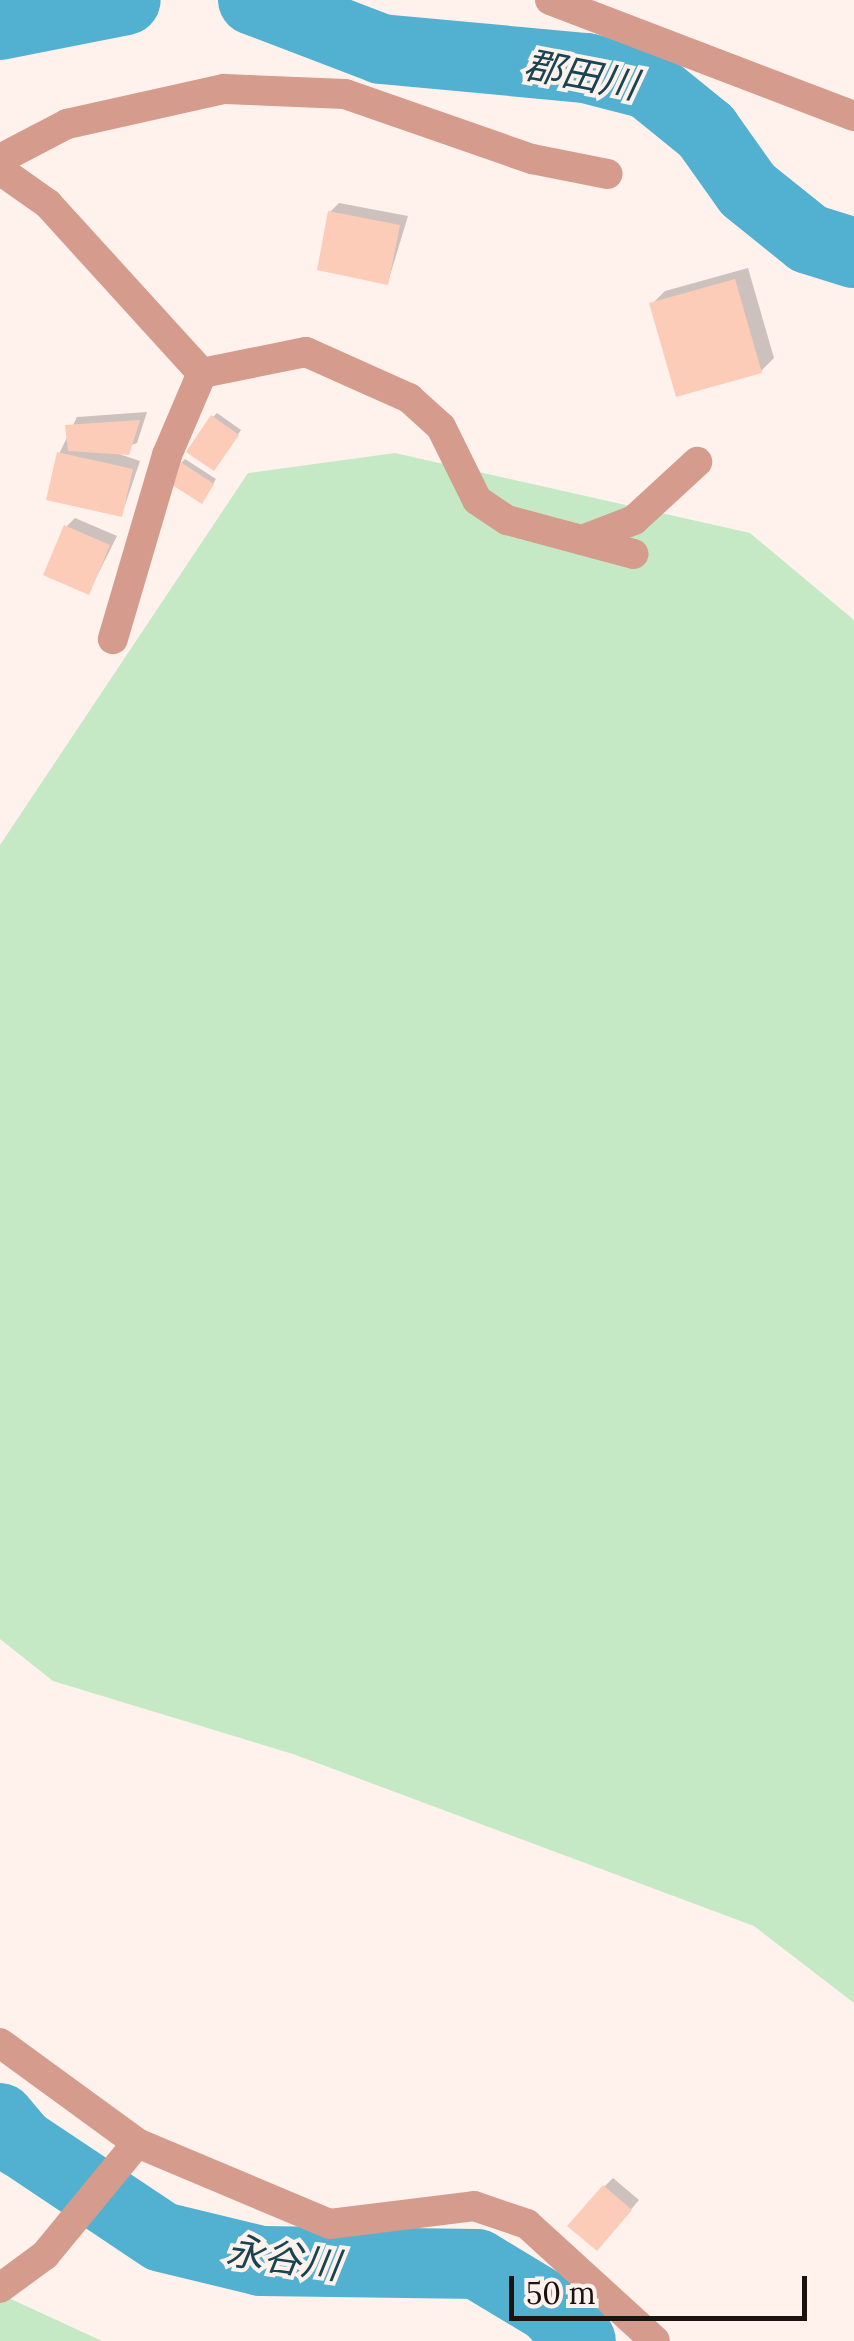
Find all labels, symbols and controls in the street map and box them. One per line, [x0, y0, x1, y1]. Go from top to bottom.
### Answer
water label: 郡田川 [521, 42, 641, 108]
water label: 永谷川 [223, 2227, 343, 2289]
scale bar [514, 2256, 812, 2318]
text: 50 m [526, 2274, 596, 2312]

